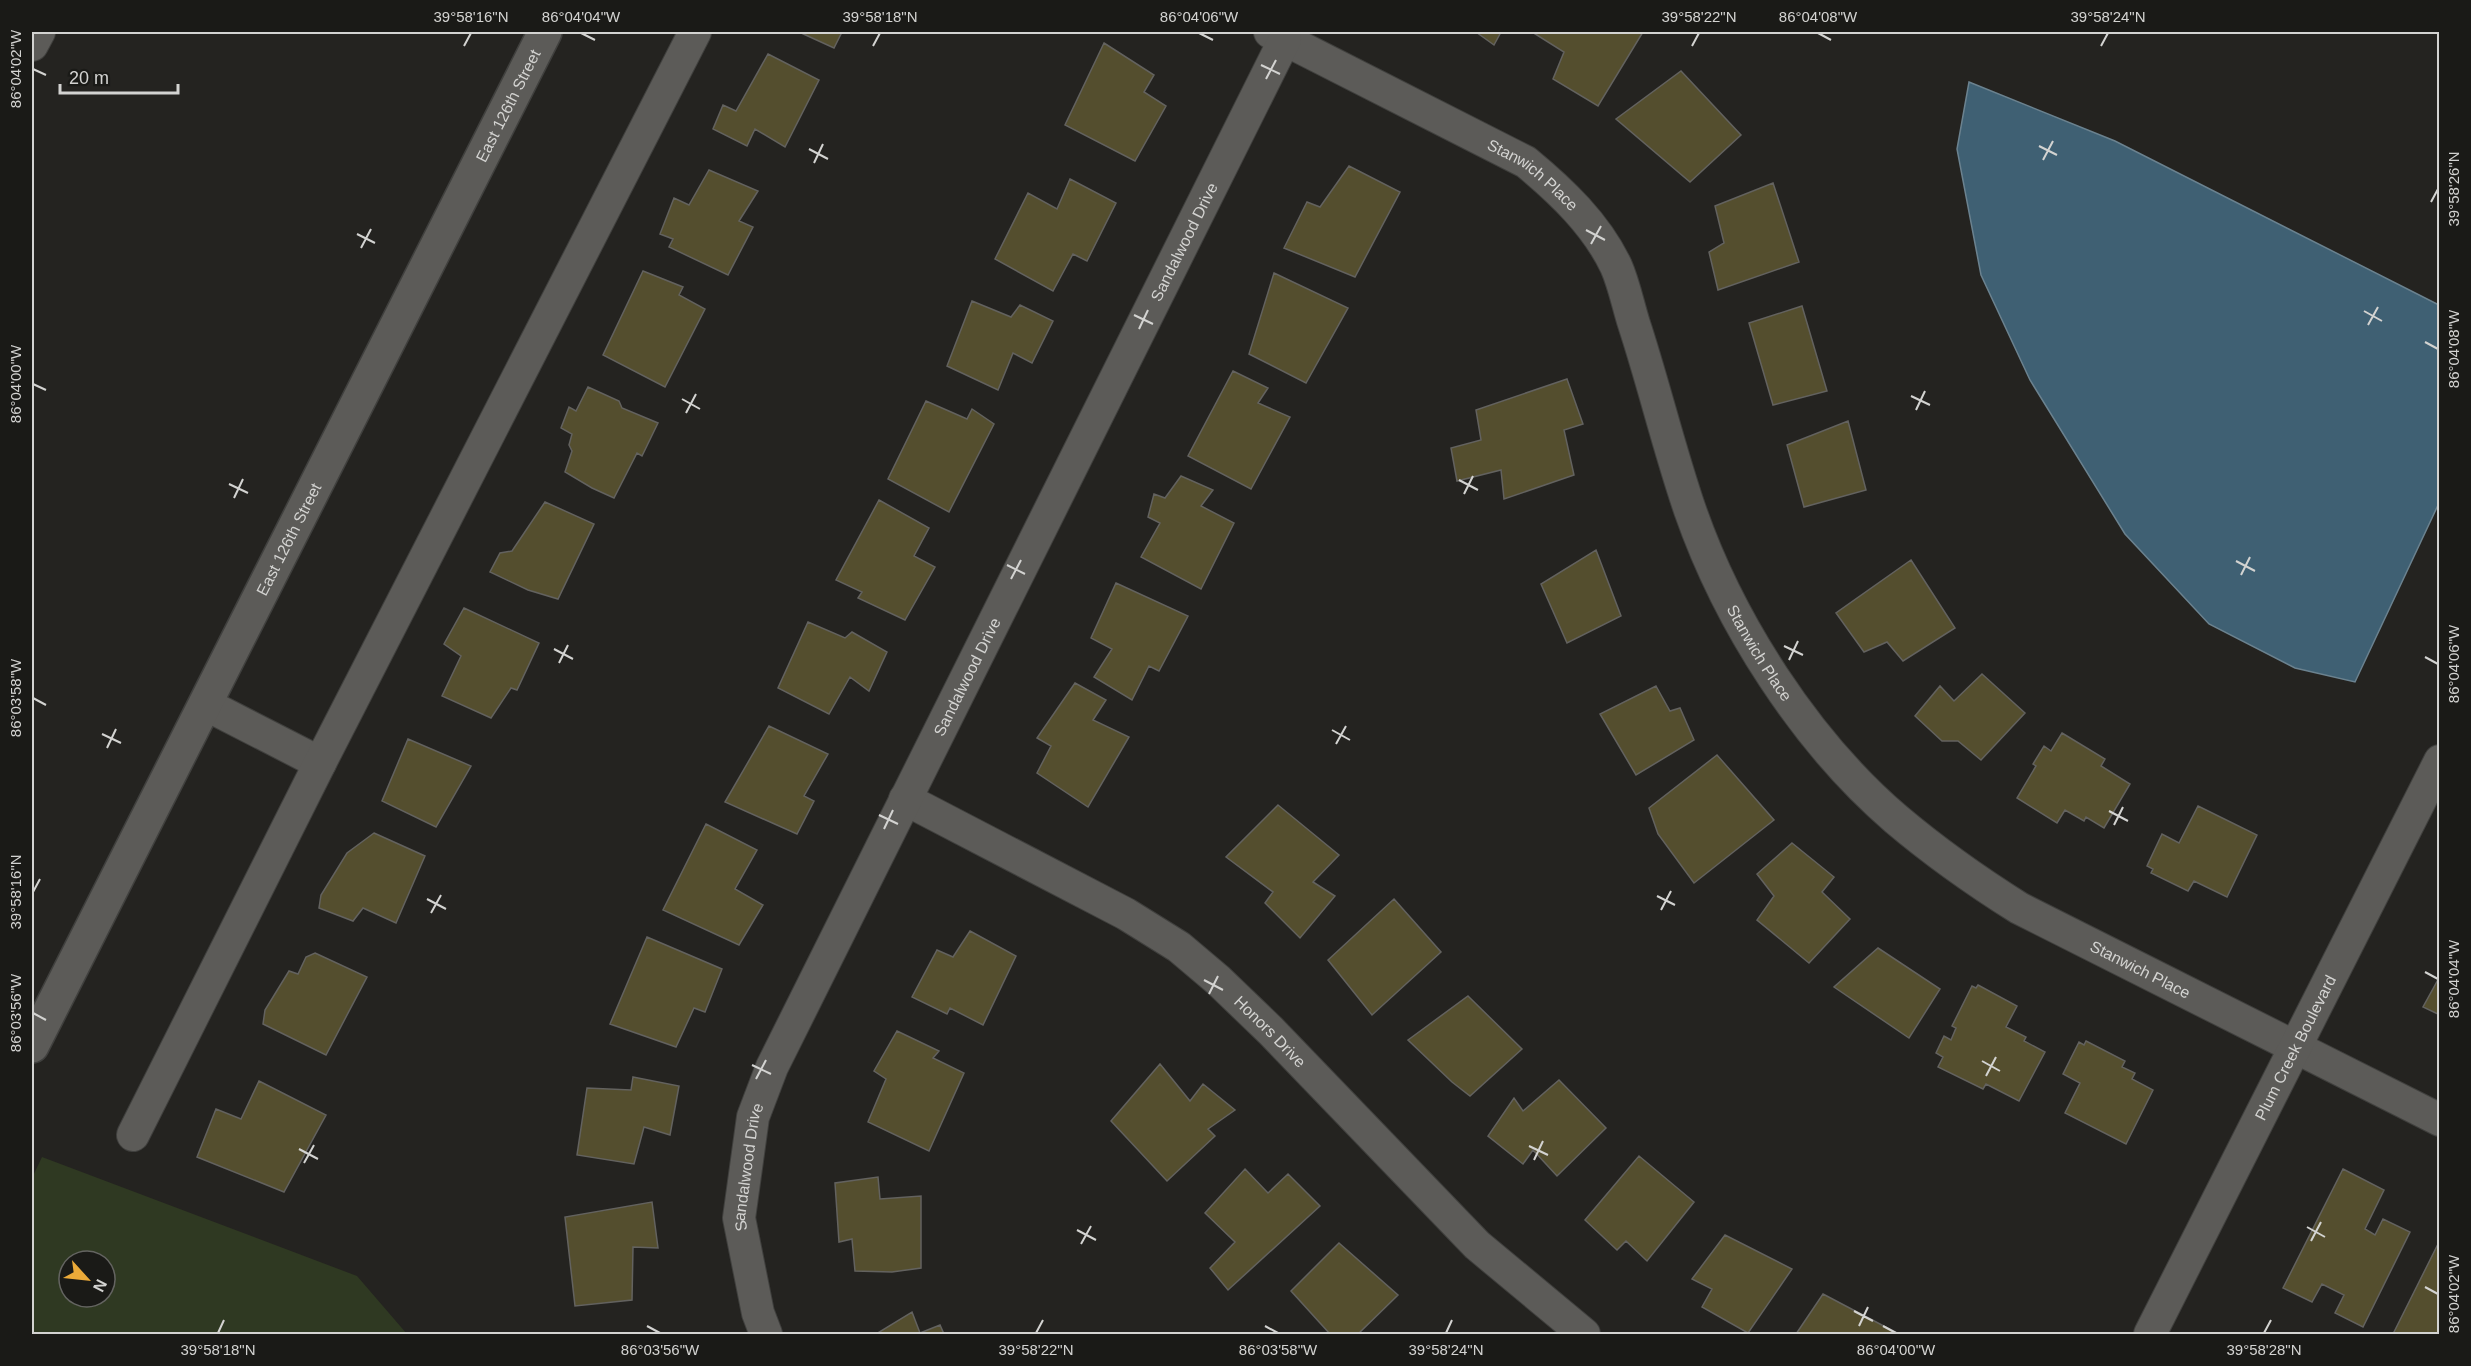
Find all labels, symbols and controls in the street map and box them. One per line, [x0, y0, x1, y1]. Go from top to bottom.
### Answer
text: 39°58'16"N [433, 8, 509, 25]
text: 86°04'04"W [542, 8, 621, 25]
text: 39°58'18"N [842, 8, 918, 25]
text: 86°04'06"W [1160, 8, 1239, 25]
text: 39°58'22"N [1661, 8, 1737, 25]
text: 86°04'08"W [1779, 8, 1858, 25]
text: 39°58'24"N [2070, 8, 2146, 25]
text: 86°04'02"W [7, 29, 24, 108]
street label: East 126th Street [472, 46, 544, 165]
scale bar [60, 57, 178, 95]
text: 20 m [69, 68, 109, 88]
street label: Stanwich Place [1485, 135, 1582, 214]
text: 39°58'26"N [2445, 151, 2462, 227]
street label: Sandalwood Drive [1147, 180, 1220, 304]
text: 86°04'08"W [2445, 309, 2462, 388]
text: 86°04'00"W [7, 344, 24, 423]
street label: East 126th Street [253, 480, 324, 598]
street label: Stanwich Place [1724, 602, 1796, 704]
street label: Sandalwood Drive [930, 615, 1003, 739]
text: 86°04'06"W [2445, 624, 2462, 703]
text: 86°03'58"W [7, 658, 24, 737]
text: 39°58'16"N [7, 854, 24, 930]
street label: Stanwich Place [2088, 937, 2193, 1001]
text: 86°04'04"W [2445, 939, 2462, 1018]
street label: Plum Creek Boulevard [2251, 972, 2339, 1123]
text: 86°03'56"W [7, 973, 24, 1052]
street label: Honors Drive [1231, 992, 1309, 1070]
street label: Sandalwood Drive [730, 1100, 766, 1233]
north arrow [57, 1249, 117, 1309]
text: 86°04'02"W [2445, 1254, 2462, 1333]
text: N [90, 1277, 110, 1295]
text: 39°58'18"N [180, 1341, 256, 1358]
text: 86°03'56"W [621, 1341, 700, 1358]
text: 39°58'22"N [998, 1341, 1074, 1358]
text: 86°03'58"W [1239, 1341, 1318, 1358]
text: 39°58'24"N [1408, 1341, 1484, 1358]
text: 86°04'00"W [1857, 1341, 1936, 1358]
text: 39°58'28"N [2226, 1341, 2302, 1358]

